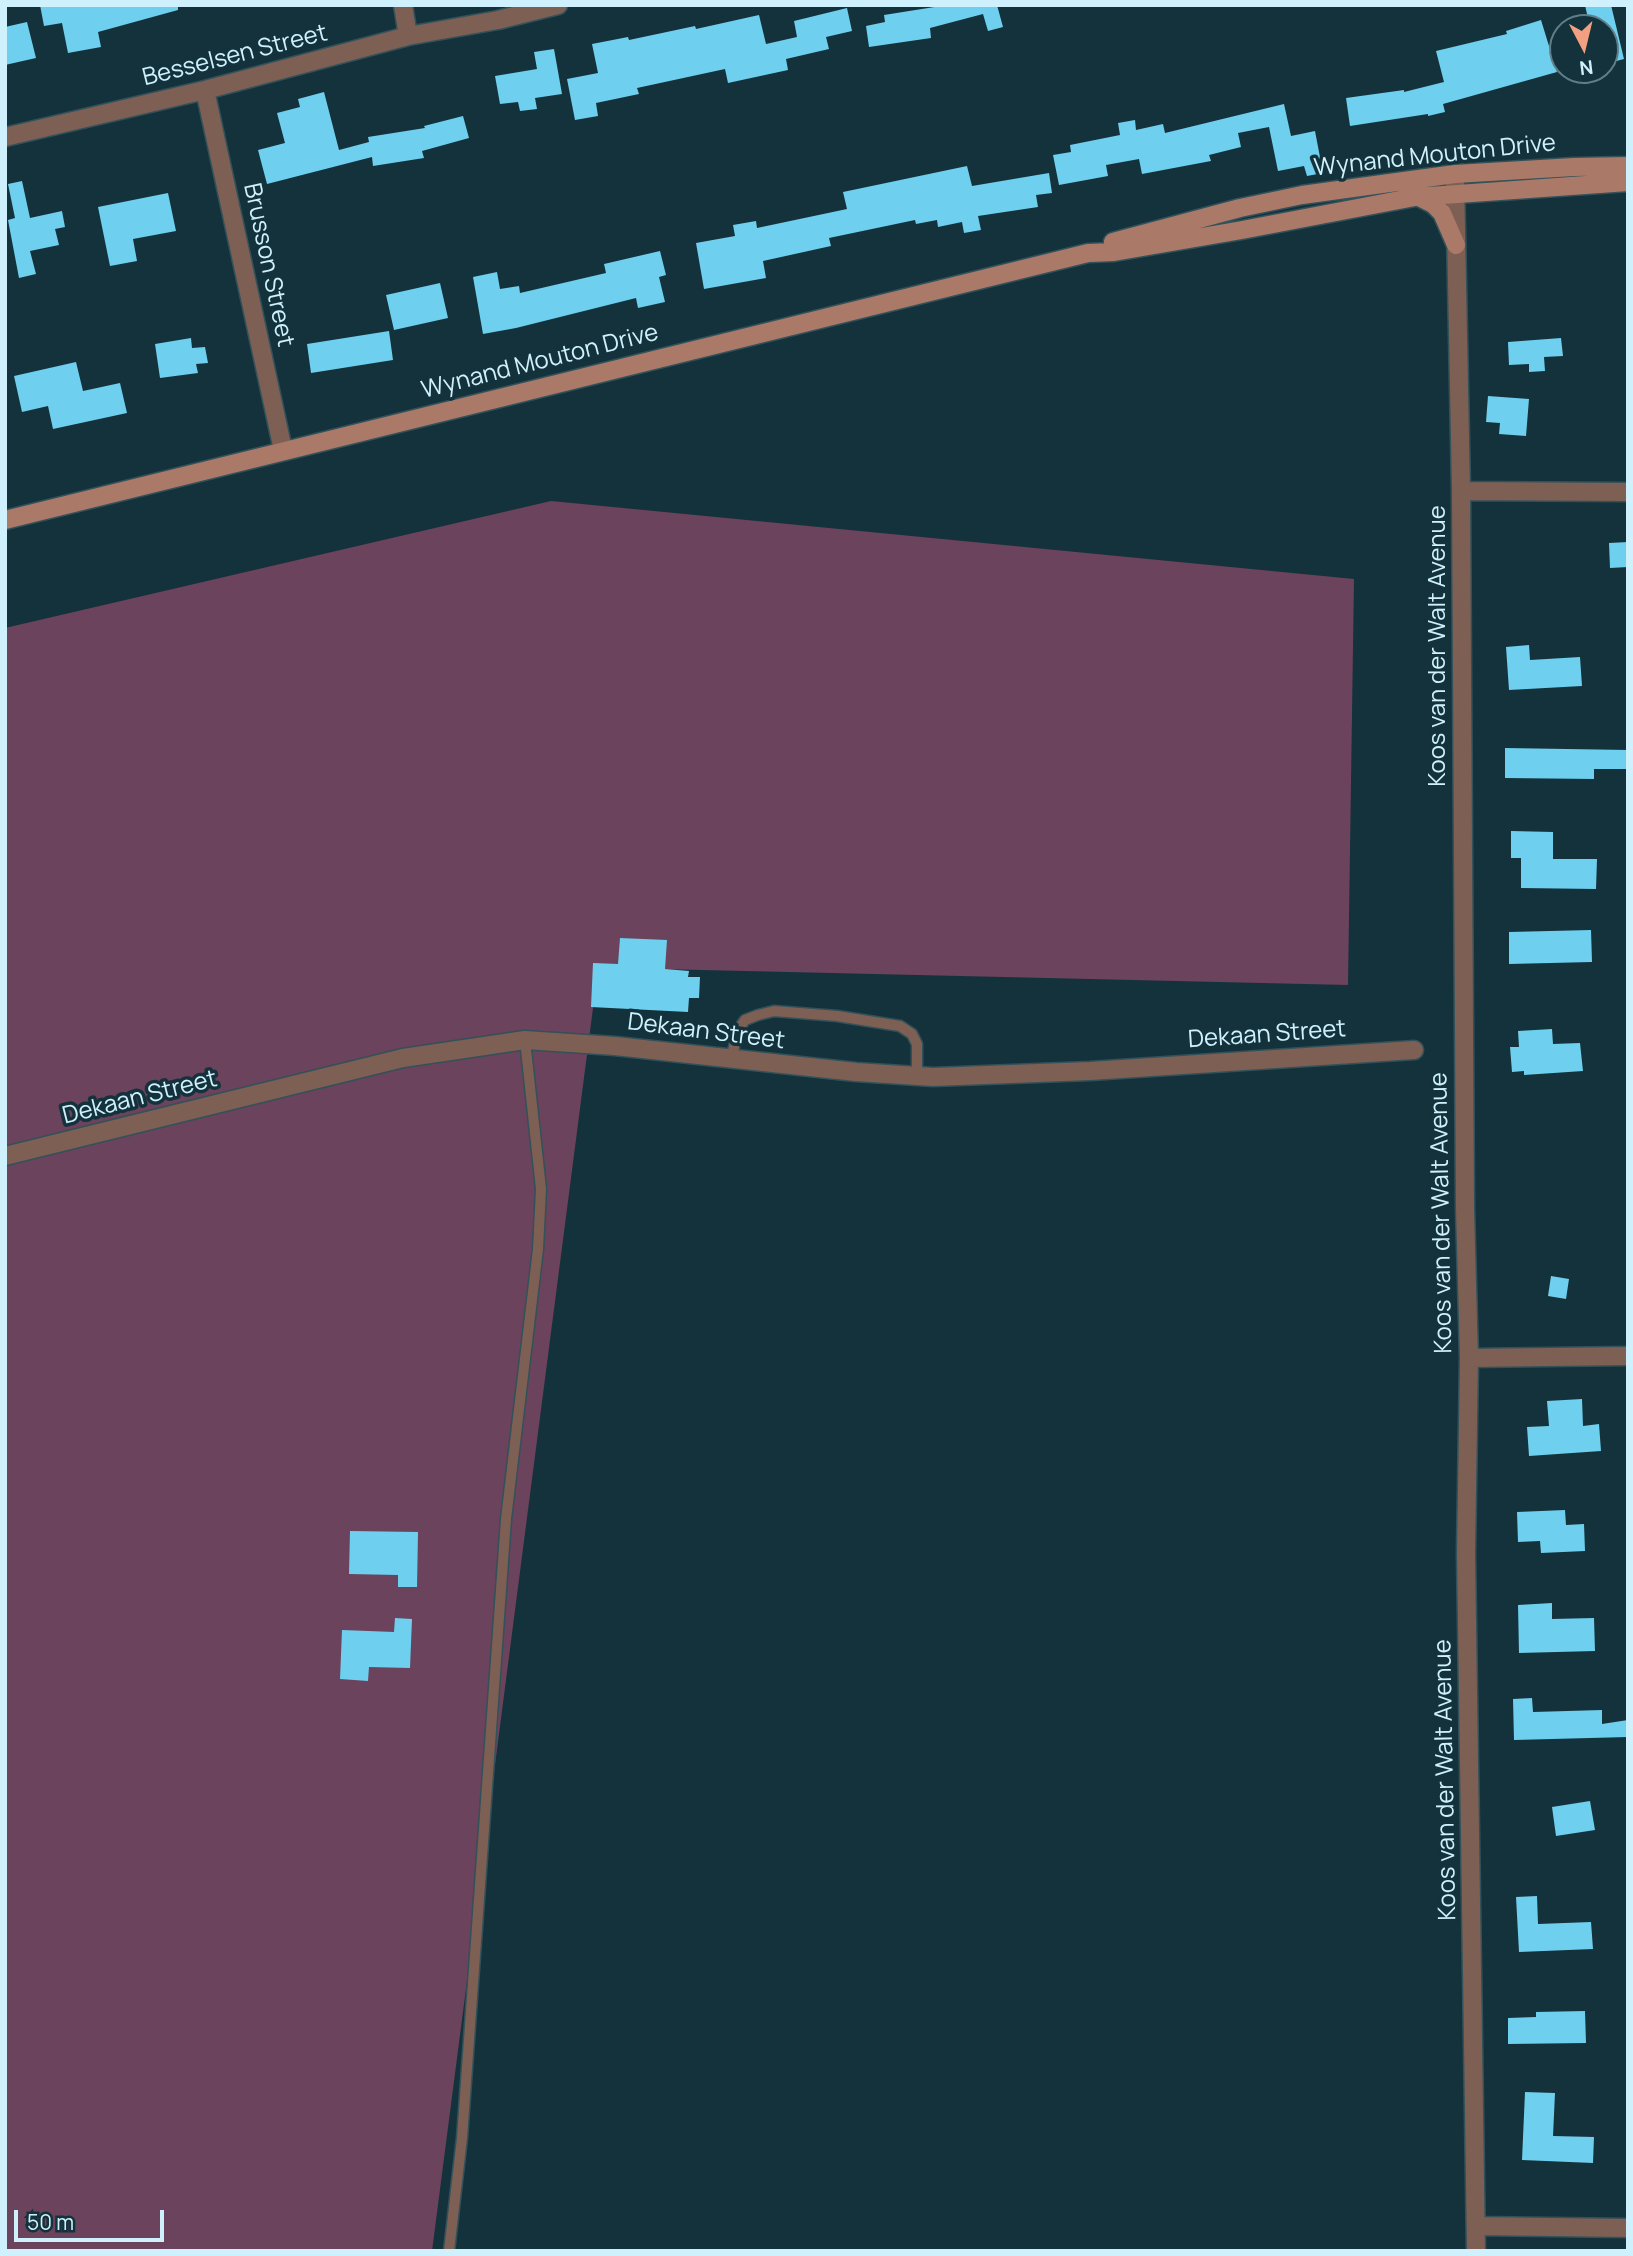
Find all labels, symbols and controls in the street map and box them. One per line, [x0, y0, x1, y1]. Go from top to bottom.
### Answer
north arrow [1549, 14, 1619, 84]
street label: Besselsen Street [140, 19, 330, 93]
text: N [1578, 54, 1595, 82]
street label: Wynand Mouton Drive [1313, 129, 1557, 183]
street label: Brusson Street [237, 181, 299, 349]
street label: Wynand Mouton Drive [419, 319, 661, 405]
street label: Koos van der Walt Avenue [1424, 505, 1452, 787]
street label: Dekaan Street [626, 1008, 786, 1056]
street label: Dekaan Street [1187, 1015, 1347, 1055]
street label: Dekaan Street [60, 1065, 220, 1131]
street label: Koos van der Walt Avenue [1425, 1072, 1459, 1354]
street label: Koos van der Walt Avenue [1429, 1639, 1463, 1921]
scale bar [18, 2196, 168, 2240]
text: 50 m [27, 2208, 74, 2236]

